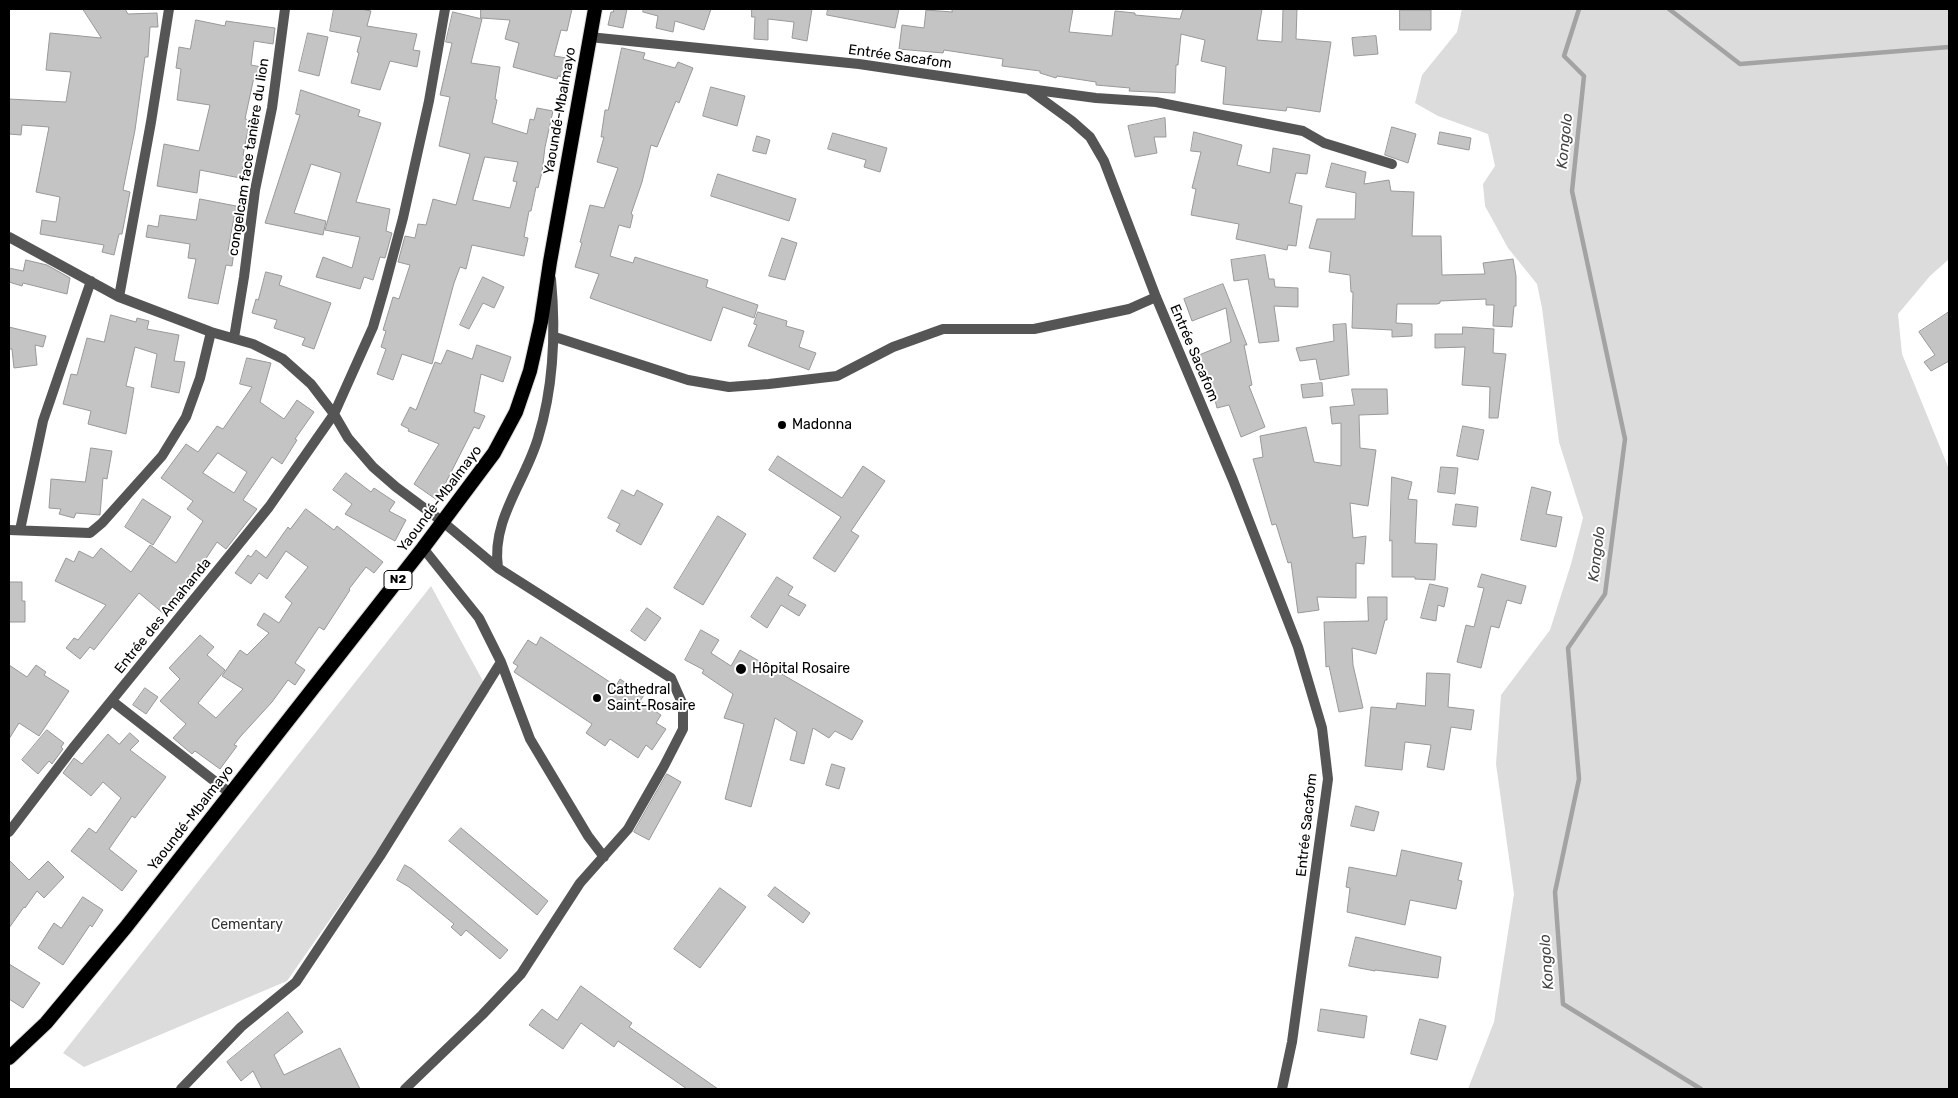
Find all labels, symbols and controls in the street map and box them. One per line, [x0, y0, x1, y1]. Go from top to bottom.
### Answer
street label: Entrée Sacafom [847, 41, 953, 73]
street label: Yaoundé-Mbalmayo [541, 46, 579, 176]
street label: congelcam face tanière du lion [225, 57, 273, 257]
water label: Kongolo [1553, 112, 1577, 170]
street label: Entrée Sacafom [1166, 302, 1222, 404]
place label: Madonna [792, 417, 852, 433]
marker: Madonna [776, 419, 788, 431]
street label: Yaoundé-Mbalmayo [394, 442, 486, 556]
water label: Kongolo [1585, 525, 1609, 583]
street label: Entrée des Amahanda [111, 555, 215, 677]
road number: N2 [384, 570, 412, 590]
place label: Hôpital Rosaire [752, 661, 850, 677]
marker: Hôpital Rosaire [734, 662, 748, 676]
place label: Cathedral Saint-Rosaire [607, 682, 696, 714]
marker: Cathedral Saint-Rosaire [591, 692, 603, 704]
street label: Yaoundé-Mbalmayo [145, 762, 237, 874]
street label: Entrée Sacafom [1293, 772, 1321, 878]
park label: Cementary [211, 917, 283, 933]
water label: Kongolo [1536, 934, 1558, 990]

